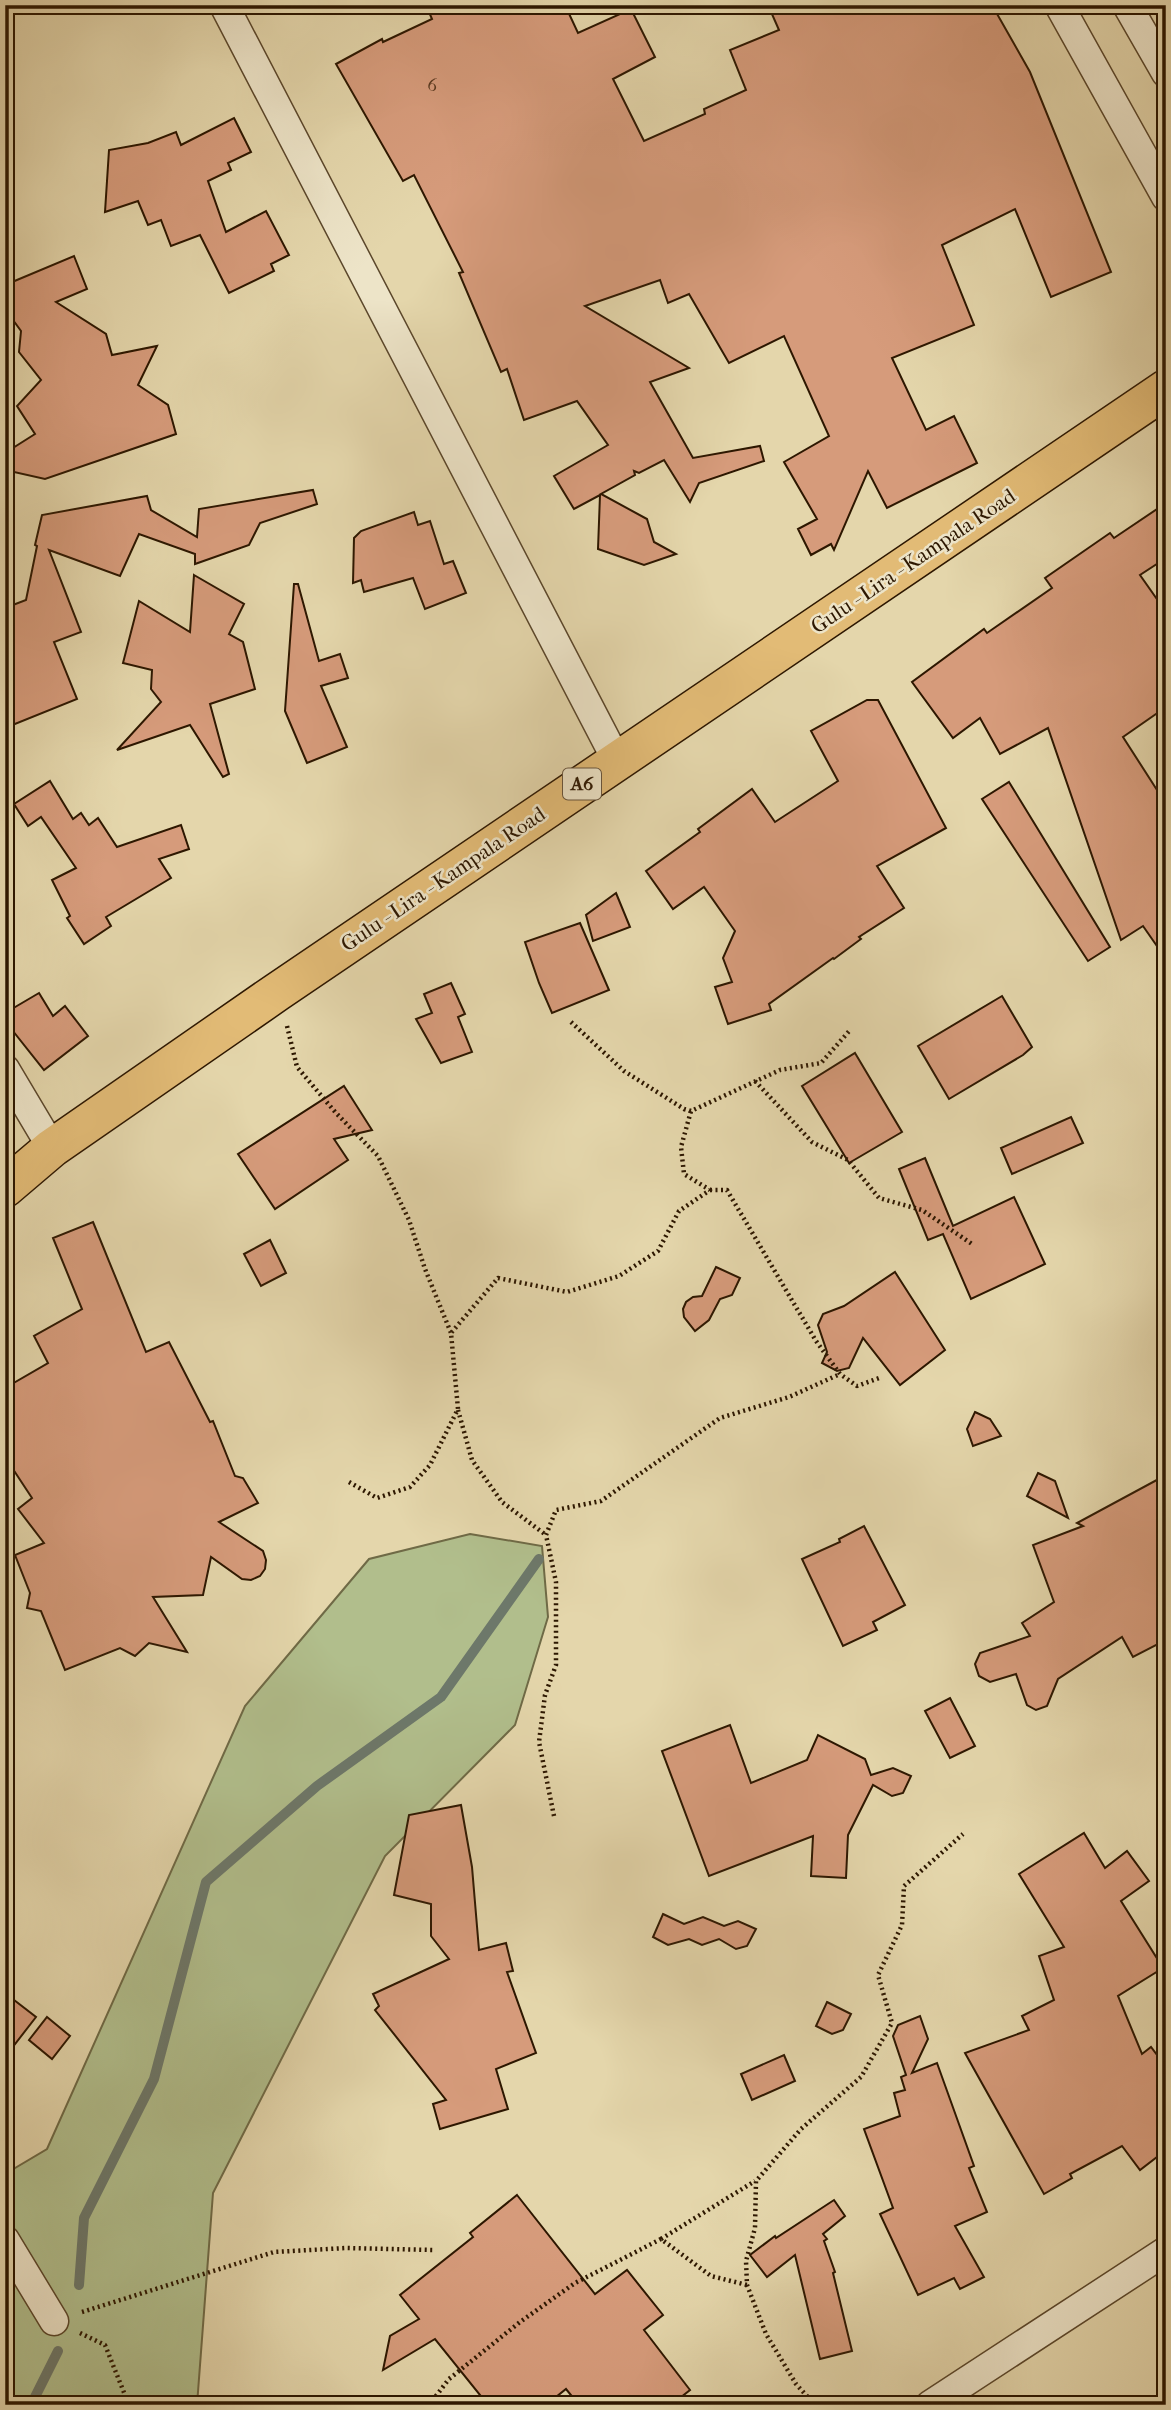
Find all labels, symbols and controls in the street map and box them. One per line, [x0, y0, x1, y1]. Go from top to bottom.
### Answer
house number: 6 [427, 75, 437, 96]
street label: Gulu - Lira - Kampala Road [806, 483, 1020, 638]
road number: A6 [563, 768, 601, 800]
street label: Gulu - Lira - Kampala Road [336, 801, 550, 956]

